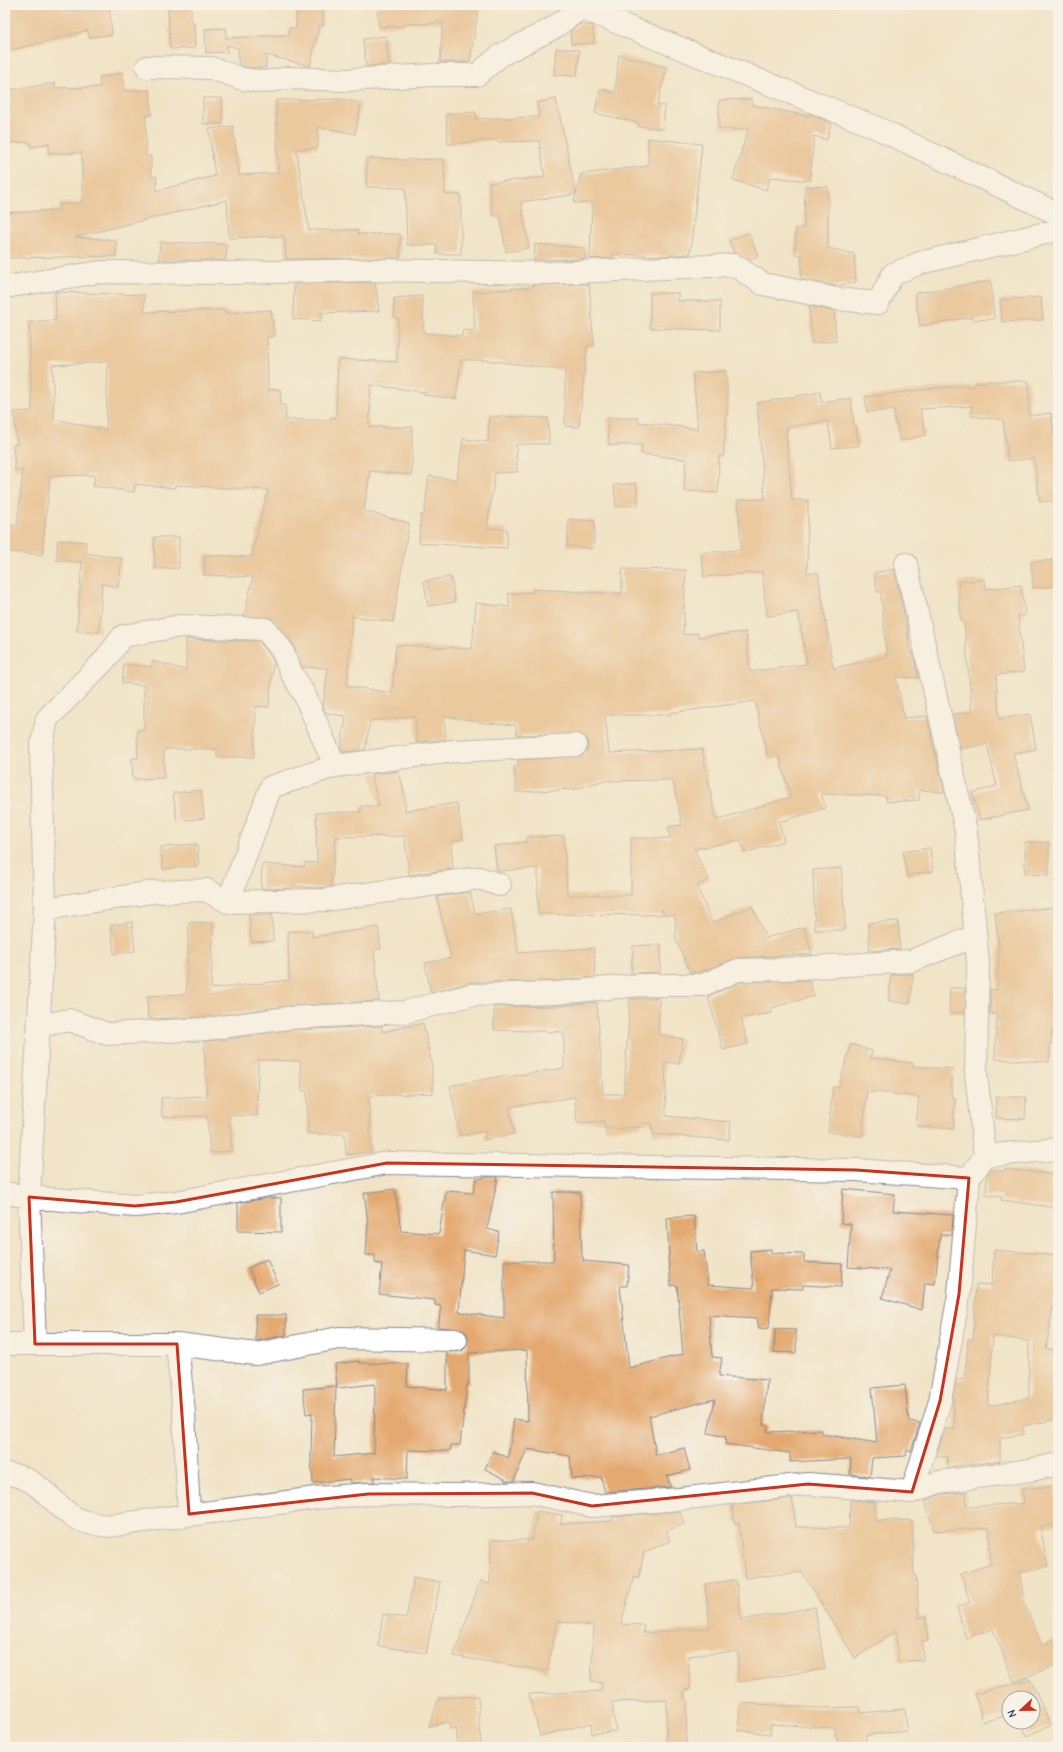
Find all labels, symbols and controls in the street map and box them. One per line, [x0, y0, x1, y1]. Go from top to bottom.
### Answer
north arrow [1001, 1690, 1041, 1730]
text: N [1005, 1708, 1020, 1719]

